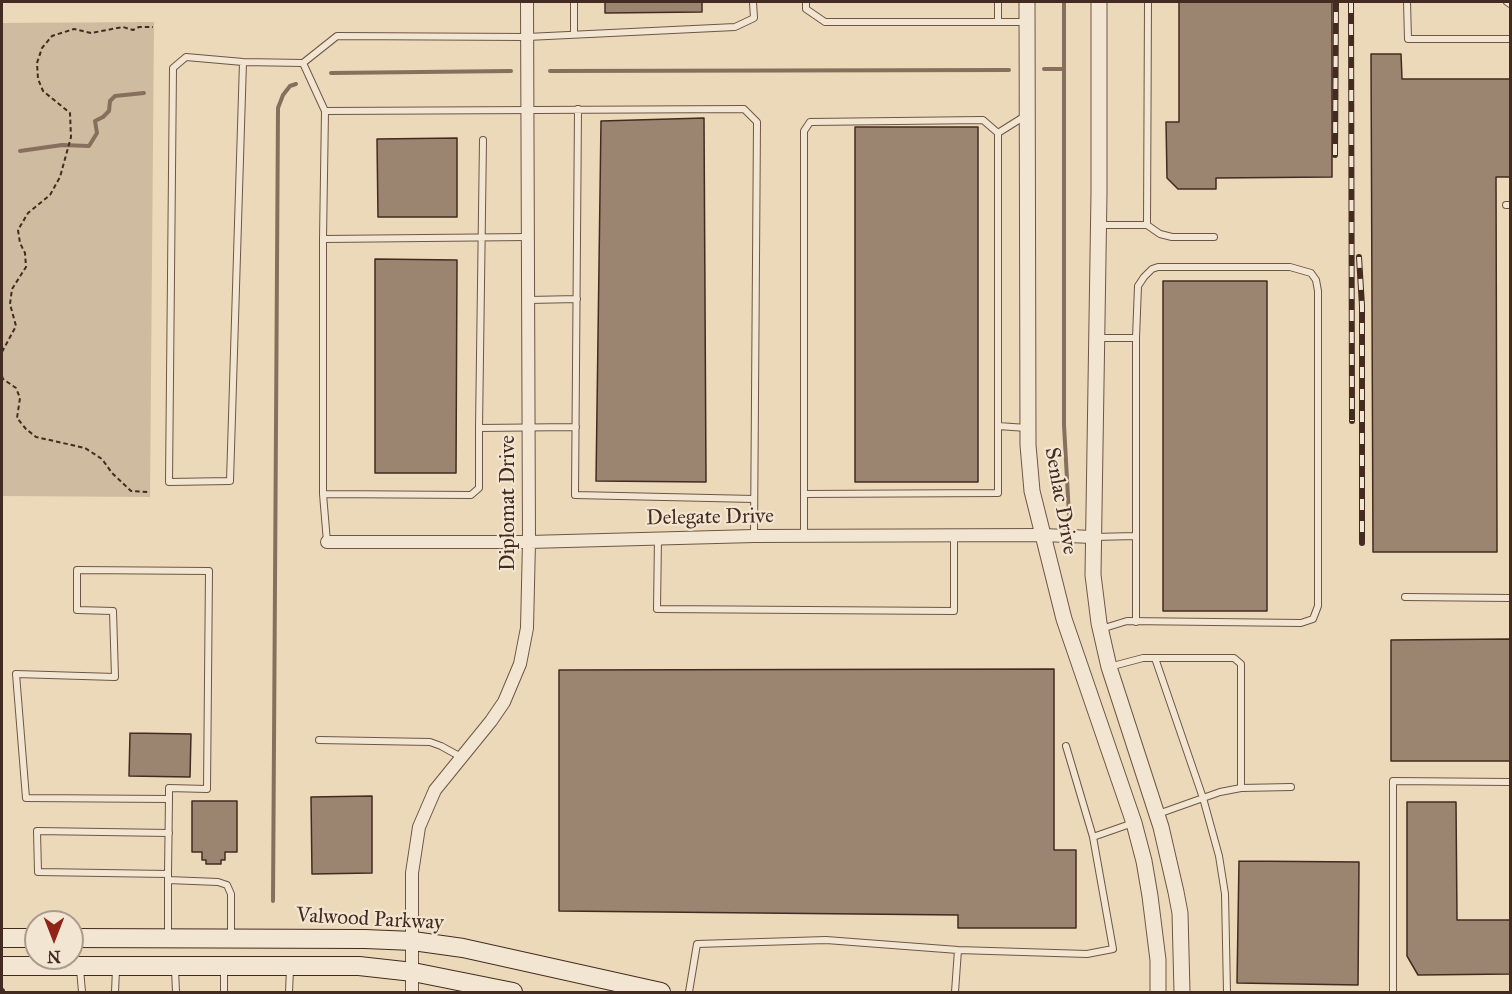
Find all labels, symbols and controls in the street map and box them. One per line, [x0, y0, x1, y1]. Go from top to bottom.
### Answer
street label: Diplomat Drive [496, 435, 522, 571]
street label: Senlac Drive [1038, 445, 1082, 557]
street label: Delegate Drive [646, 504, 774, 532]
street label: Valwood Parkway [296, 904, 444, 936]
north arrow [24, 910, 84, 970]
text: N [47, 947, 61, 966]

